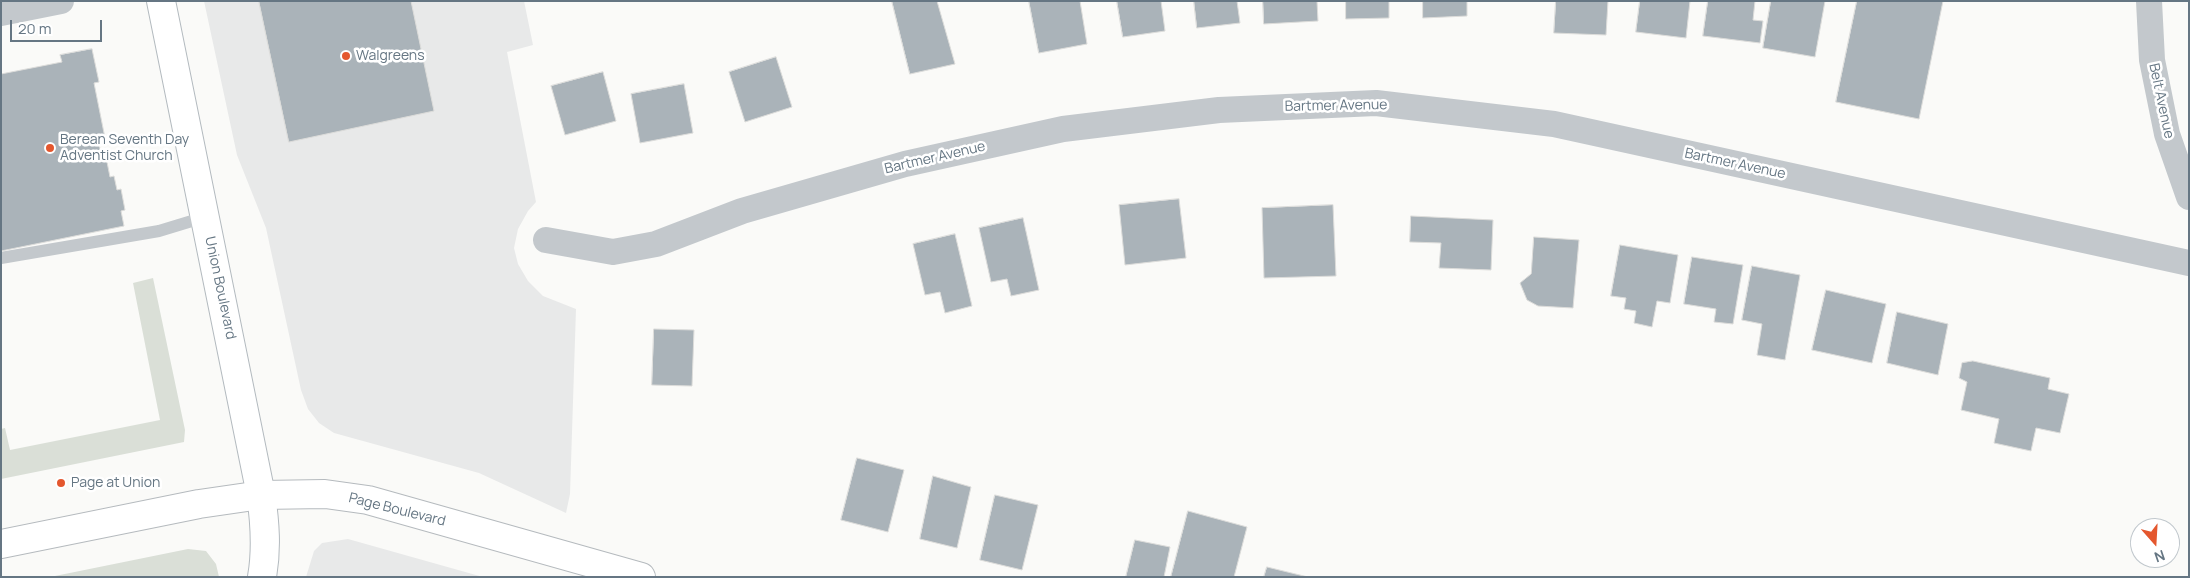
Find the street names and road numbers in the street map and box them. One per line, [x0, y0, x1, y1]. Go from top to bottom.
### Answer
street label: Belt Avenue [2145, 62, 2177, 140]
street label: Bartmer Avenue [1284, 97, 1388, 115]
street label: Bartmer Avenue [883, 138, 987, 178]
street label: Bartmer Avenue [1683, 145, 1787, 183]
street label: Union Boulevard [201, 235, 239, 341]
street label: Page Boulevard [347, 490, 447, 530]

